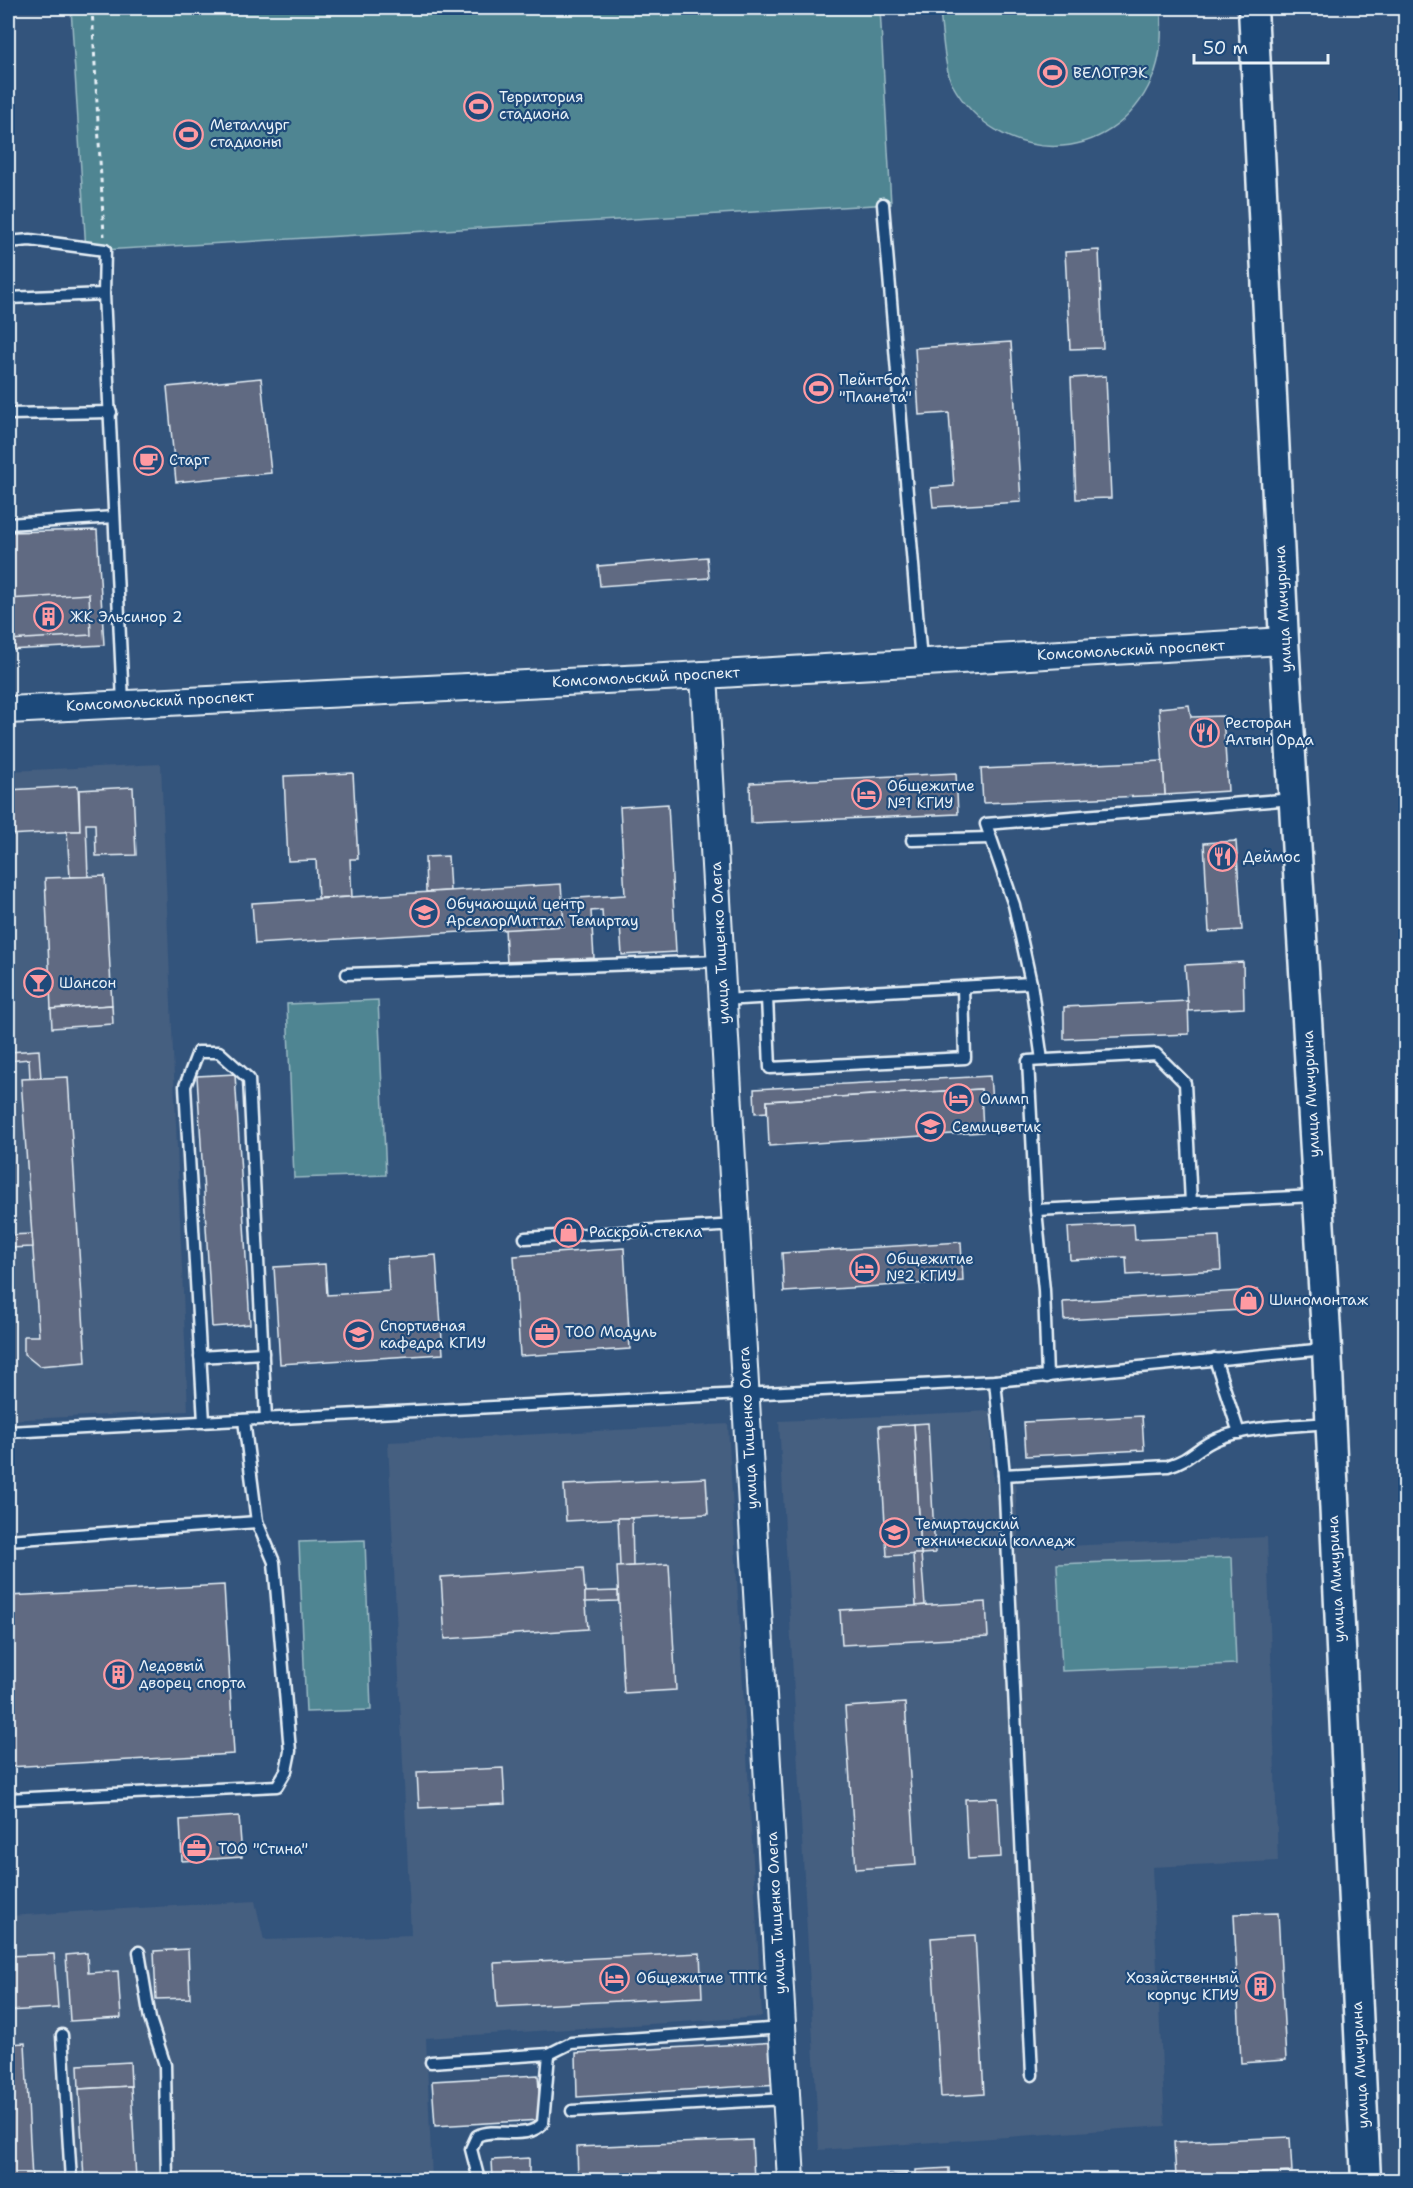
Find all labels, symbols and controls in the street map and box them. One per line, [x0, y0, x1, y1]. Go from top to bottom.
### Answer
scale bar [1194, 27, 1328, 65]
text: 50 m [1203, 36, 1248, 60]
sports icon: ВЕЛОТРЭК [1036, 57, 1068, 89]
place label: ВЕЛОТРЭК [1073, 63, 1148, 83]
place label: Территория стадиона [499, 87, 584, 124]
sports icon: Территория стадиона [462, 90, 494, 122]
place label: Металлург стадионы [210, 115, 290, 152]
sports icon: Металлург стадионы [173, 118, 205, 150]
place label: Пейнтбол "Планета" [839, 370, 912, 407]
sports icon: Пейнтбол "Планета" [802, 373, 834, 405]
cafe icon: Старт [132, 444, 164, 476]
place label: Старт [169, 450, 210, 470]
street label: улица Мичурина [1270, 544, 1296, 673]
building icon: ЖК Эльсинор 2 [33, 601, 65, 633]
place label: ЖК Эльсинор 2 [70, 607, 182, 627]
street label: Комсомольский проспект [1036, 635, 1226, 665]
street label: Комсомольский проспект [551, 662, 741, 692]
street label: Комсомольский проспект [65, 686, 255, 716]
place label: Ресторан Алтын Орда [1225, 713, 1315, 750]
restaurant icon: Ресторан Алтын Орда [1188, 716, 1220, 748]
place label: Общежитие №1 КГИУ [887, 776, 975, 813]
hotel icon: Общежитие №1 КГИУ [850, 779, 882, 811]
restaurant icon: Деймос [1206, 841, 1238, 873]
place label: Деймос [1243, 847, 1300, 867]
street label: улица Тищенко Олега [706, 861, 734, 1025]
place label: Обучающий центр АрселорМиттал Темиртау [446, 894, 639, 931]
school or university icon: Обучающий центр АрселорМиттал Темиртау [409, 897, 441, 929]
bar icon: Шансон [22, 967, 54, 999]
place label: Шансон [59, 973, 116, 993]
street label: улица Мичурина [1298, 1029, 1324, 1158]
hotel icon: Олимп [943, 1083, 975, 1115]
place label: Олимп [980, 1089, 1029, 1109]
school or university icon: Семицветик [915, 1111, 947, 1143]
place label: Семицветик [952, 1117, 1041, 1137]
shop icon: Раскрой стекла [552, 1216, 584, 1248]
place label: Раскрой стекла [589, 1222, 703, 1242]
place label: Общежитие №2 КГИУ [886, 1249, 974, 1286]
hotel icon: Общежитие №2 КГИУ [849, 1252, 881, 1284]
shop icon: Шиномонтаж [1232, 1284, 1264, 1316]
place label: Шиномонтаж [1269, 1290, 1369, 1310]
place label: Спортивная кафедра КГИУ [380, 1316, 486, 1353]
office icon: ТОО Модуль [528, 1316, 560, 1348]
school or university icon: Спортивная кафедра КГИУ [343, 1319, 375, 1351]
place label: ТОО Модуль [565, 1322, 657, 1342]
street label: улица Тищенко Олега [734, 1346, 762, 1510]
place label: Темиртауский технический колледж [915, 1514, 1076, 1551]
street label: улица Мичурина [1323, 1514, 1349, 1643]
school or university icon: Темиртауский технический колледж [878, 1517, 910, 1549]
place label: Ледовый дворец спорта [139, 1656, 247, 1693]
building icon: Ледовый дворец спорта [102, 1659, 134, 1691]
street label: улица Тищенко Олега [762, 1831, 790, 1995]
office icon: ТОО "Стина" [181, 1833, 213, 1865]
place label: ТОО "Стина" [218, 1839, 308, 1859]
hotel icon: Общежитие ТПТК [599, 1962, 631, 1994]
place label: Общежитие ТПТК [636, 1968, 767, 1988]
place label: Хозяйственный корпус КГИУ [1126, 1968, 1239, 2005]
building icon: Хозяйственный корпус КГИУ [1244, 1971, 1276, 2003]
street label: улица Мичурина [1347, 2000, 1373, 2129]

